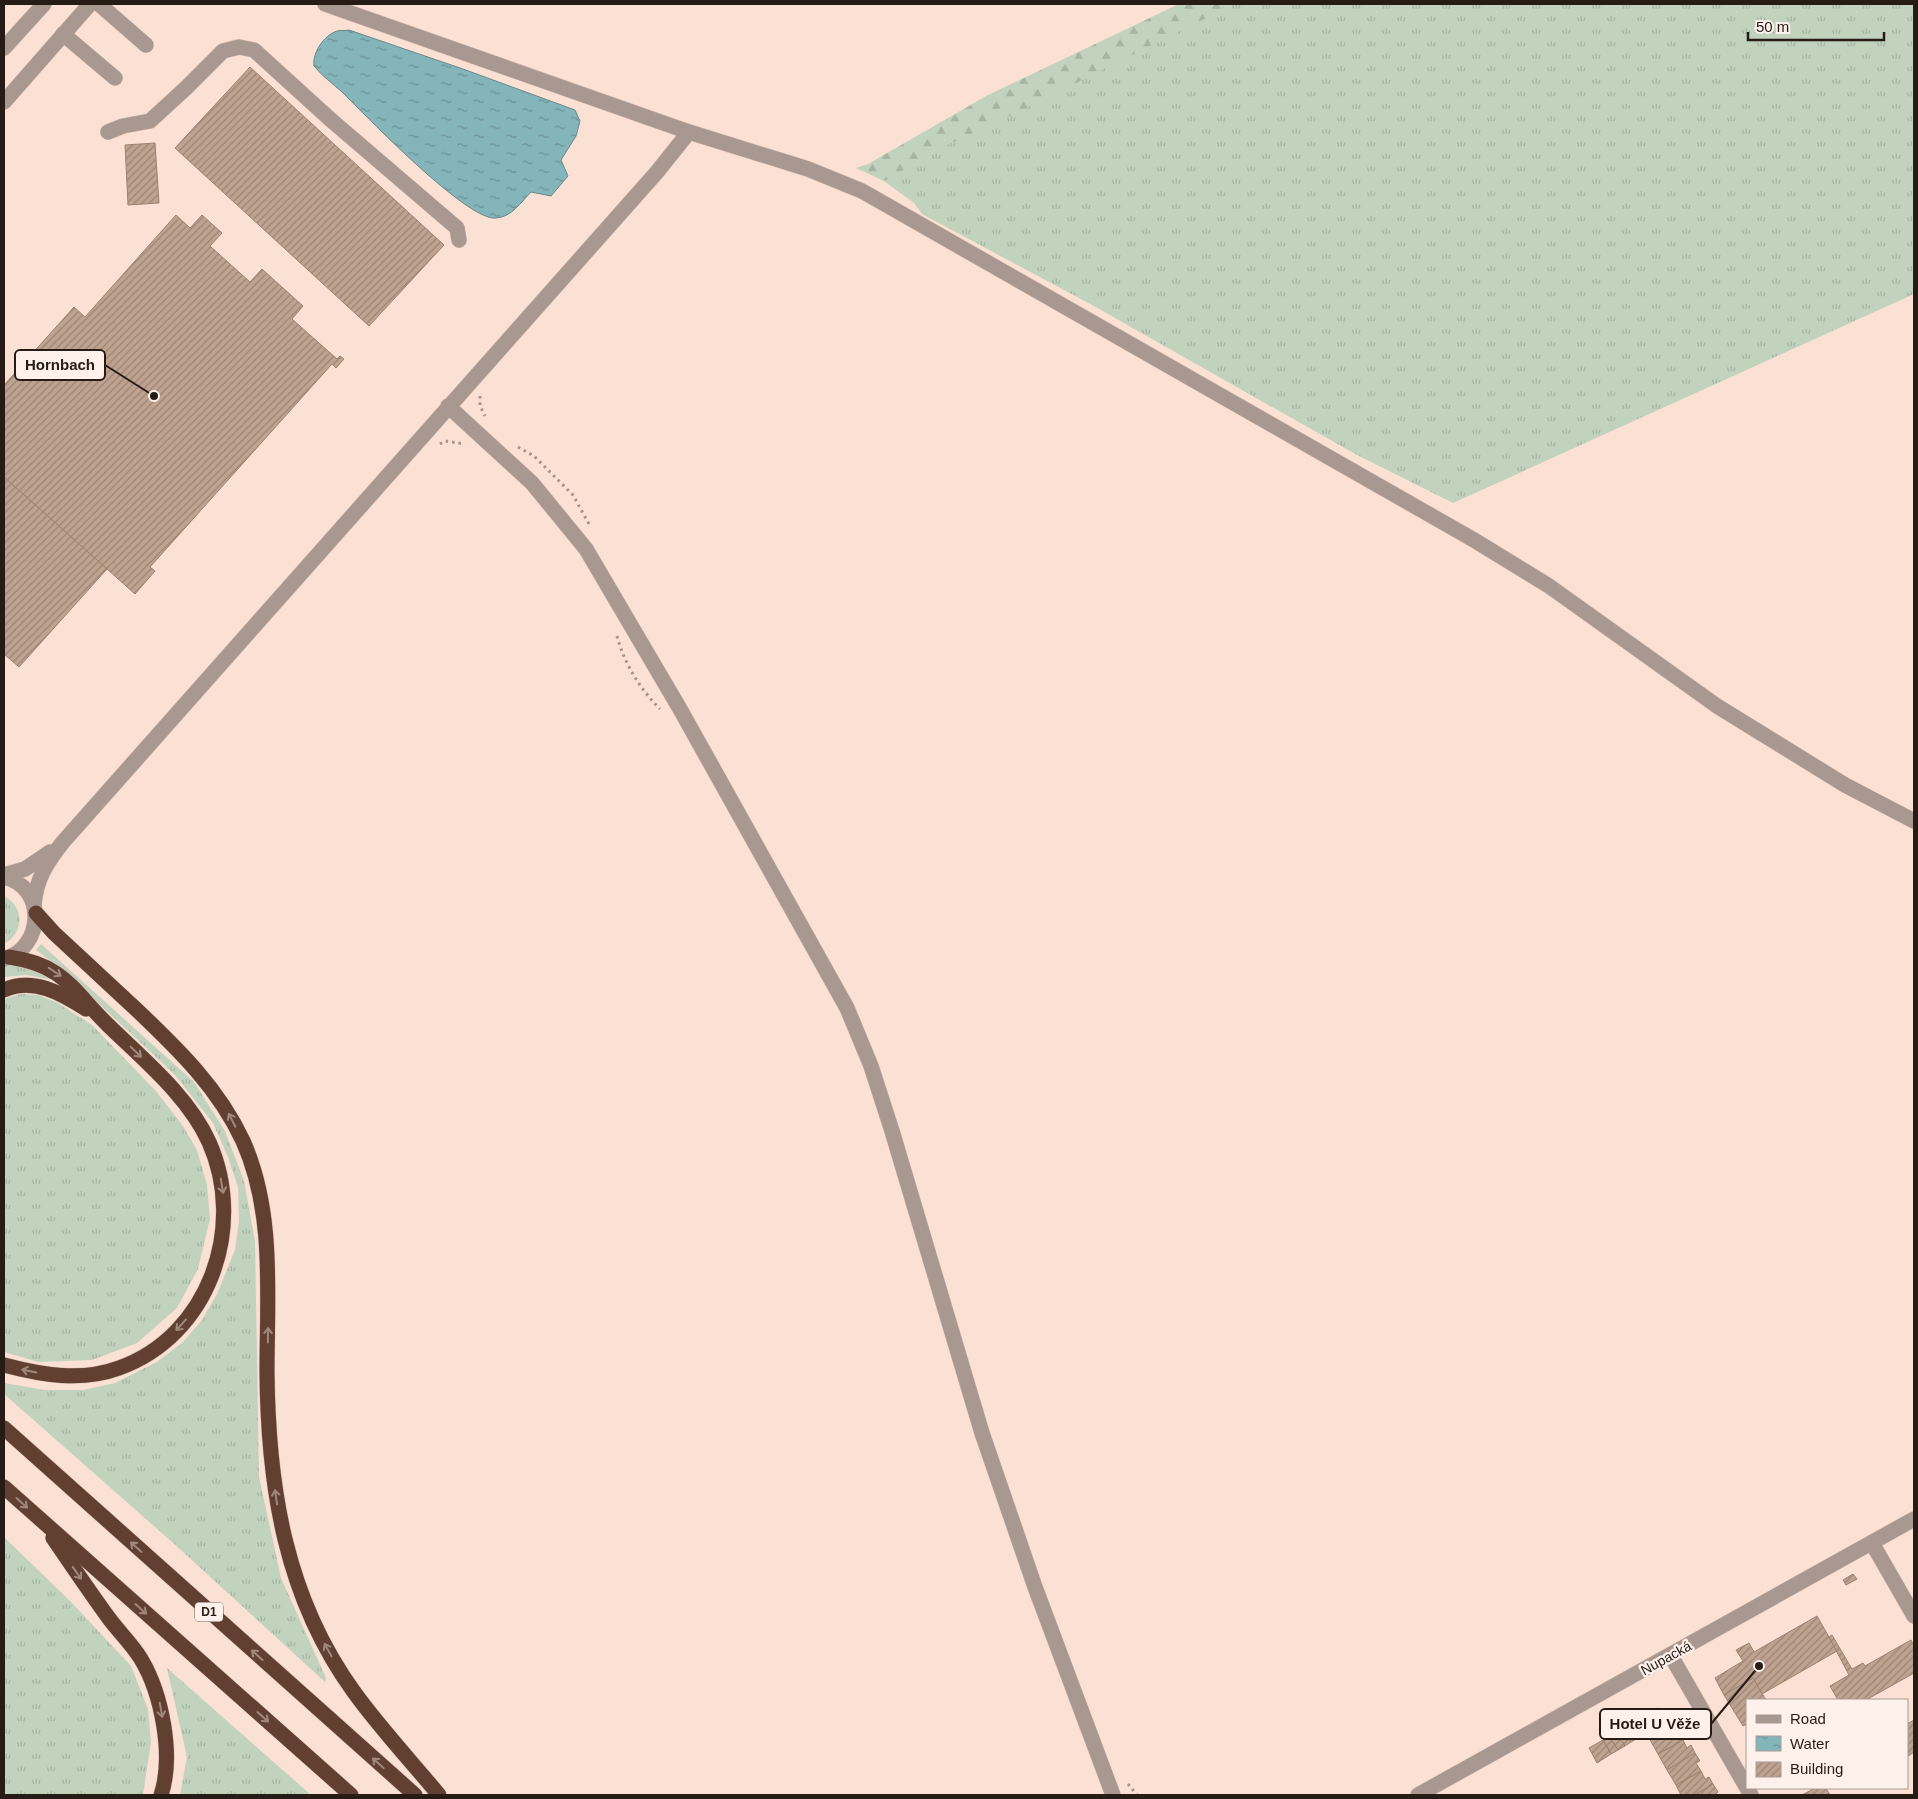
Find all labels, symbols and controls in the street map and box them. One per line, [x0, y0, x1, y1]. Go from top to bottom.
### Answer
scale bar [1748, 10, 1884, 42]
text: 50 m [1756, 18, 1789, 35]
callout: Hornbach [15, 350, 105, 380]
text: Hornbach [25, 356, 95, 373]
one-way arrow [48, 967, 62, 978]
one-way arrow [130, 1046, 142, 1058]
one-way arrow [227, 1113, 236, 1128]
one-way arrow [217, 1178, 227, 1194]
one-way arrow [175, 1319, 186, 1332]
one-way arrow [263, 1328, 273, 1344]
one-way arrow [21, 1366, 37, 1375]
one-way arrow [271, 1490, 281, 1506]
one-way arrow [15, 1497, 28, 1508]
one-way arrow [129, 1541, 142, 1552]
one-way arrow [72, 1566, 82, 1580]
road number: D1 [195, 1602, 223, 1621]
one-way arrow [135, 1603, 148, 1615]
street label: Nupacká [1638, 1638, 1694, 1678]
one-way arrow [323, 1643, 333, 1658]
one-way arrow [250, 1649, 263, 1661]
legend [1746, 1699, 1908, 1789]
one-way arrow [156, 1702, 166, 1718]
callout: Hotel U Věže [1600, 1709, 1711, 1739]
text: Road [1790, 1710, 1826, 1727]
one-way arrow [256, 1711, 269, 1723]
text: Hotel U Věže [1610, 1715, 1700, 1732]
text: Water [1790, 1735, 1829, 1752]
one-way arrow [372, 1757, 385, 1769]
text: Building [1790, 1760, 1843, 1777]

